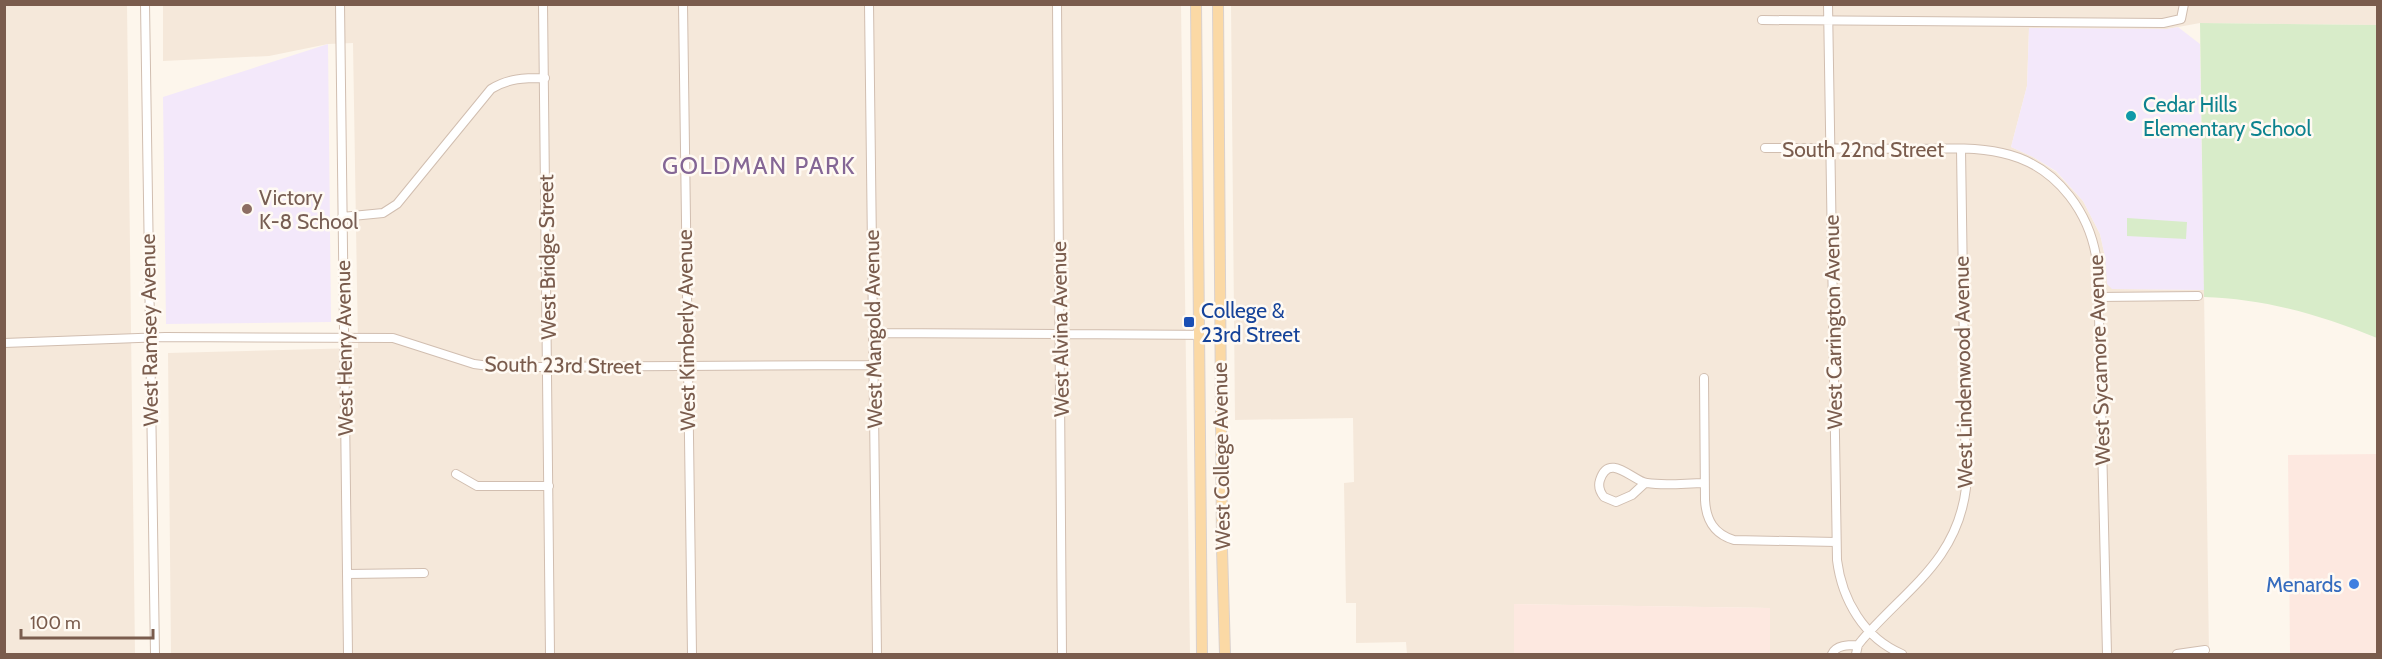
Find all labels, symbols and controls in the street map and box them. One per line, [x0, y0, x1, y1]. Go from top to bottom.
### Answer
place label: Cedar Hills Elementary School [2143, 92, 2311, 141]
marker: Cedar Hills Elementary School [2124, 109, 2138, 123]
street label: South 22nd Street [1782, 137, 1944, 162]
district label: GOLDMAN PARK [662, 151, 856, 180]
street label: West Bridge Street [533, 174, 561, 340]
place label: Victory K-8 School [259, 185, 358, 234]
marker: Victory K-8 School [240, 202, 254, 216]
street label: West Carrington Avenue [1819, 214, 1847, 430]
street label: West Kimberly Avenue [672, 229, 700, 431]
street label: West Mangold Avenue [859, 229, 887, 429]
street label: West Ramsey Avenue [135, 233, 163, 427]
street label: West Alvina Avenue [1046, 241, 1074, 417]
street label: West Sycamore Avenue [2083, 254, 2115, 466]
street label: West Lindenwood Avenue [1948, 255, 1978, 488]
street label: West Henry Avenue [330, 260, 358, 436]
place label: College & 23rd Street [1201, 298, 1300, 347]
marker: College & 23rd Street [1182, 315, 1196, 329]
street label: South 23rd Street [484, 351, 642, 379]
street label: West College Avenue [1207, 362, 1235, 550]
place label: Menards [2266, 572, 2342, 597]
marker: Menards [2347, 577, 2361, 591]
scale bar [21, 602, 153, 640]
text: 100 m [30, 612, 81, 634]

